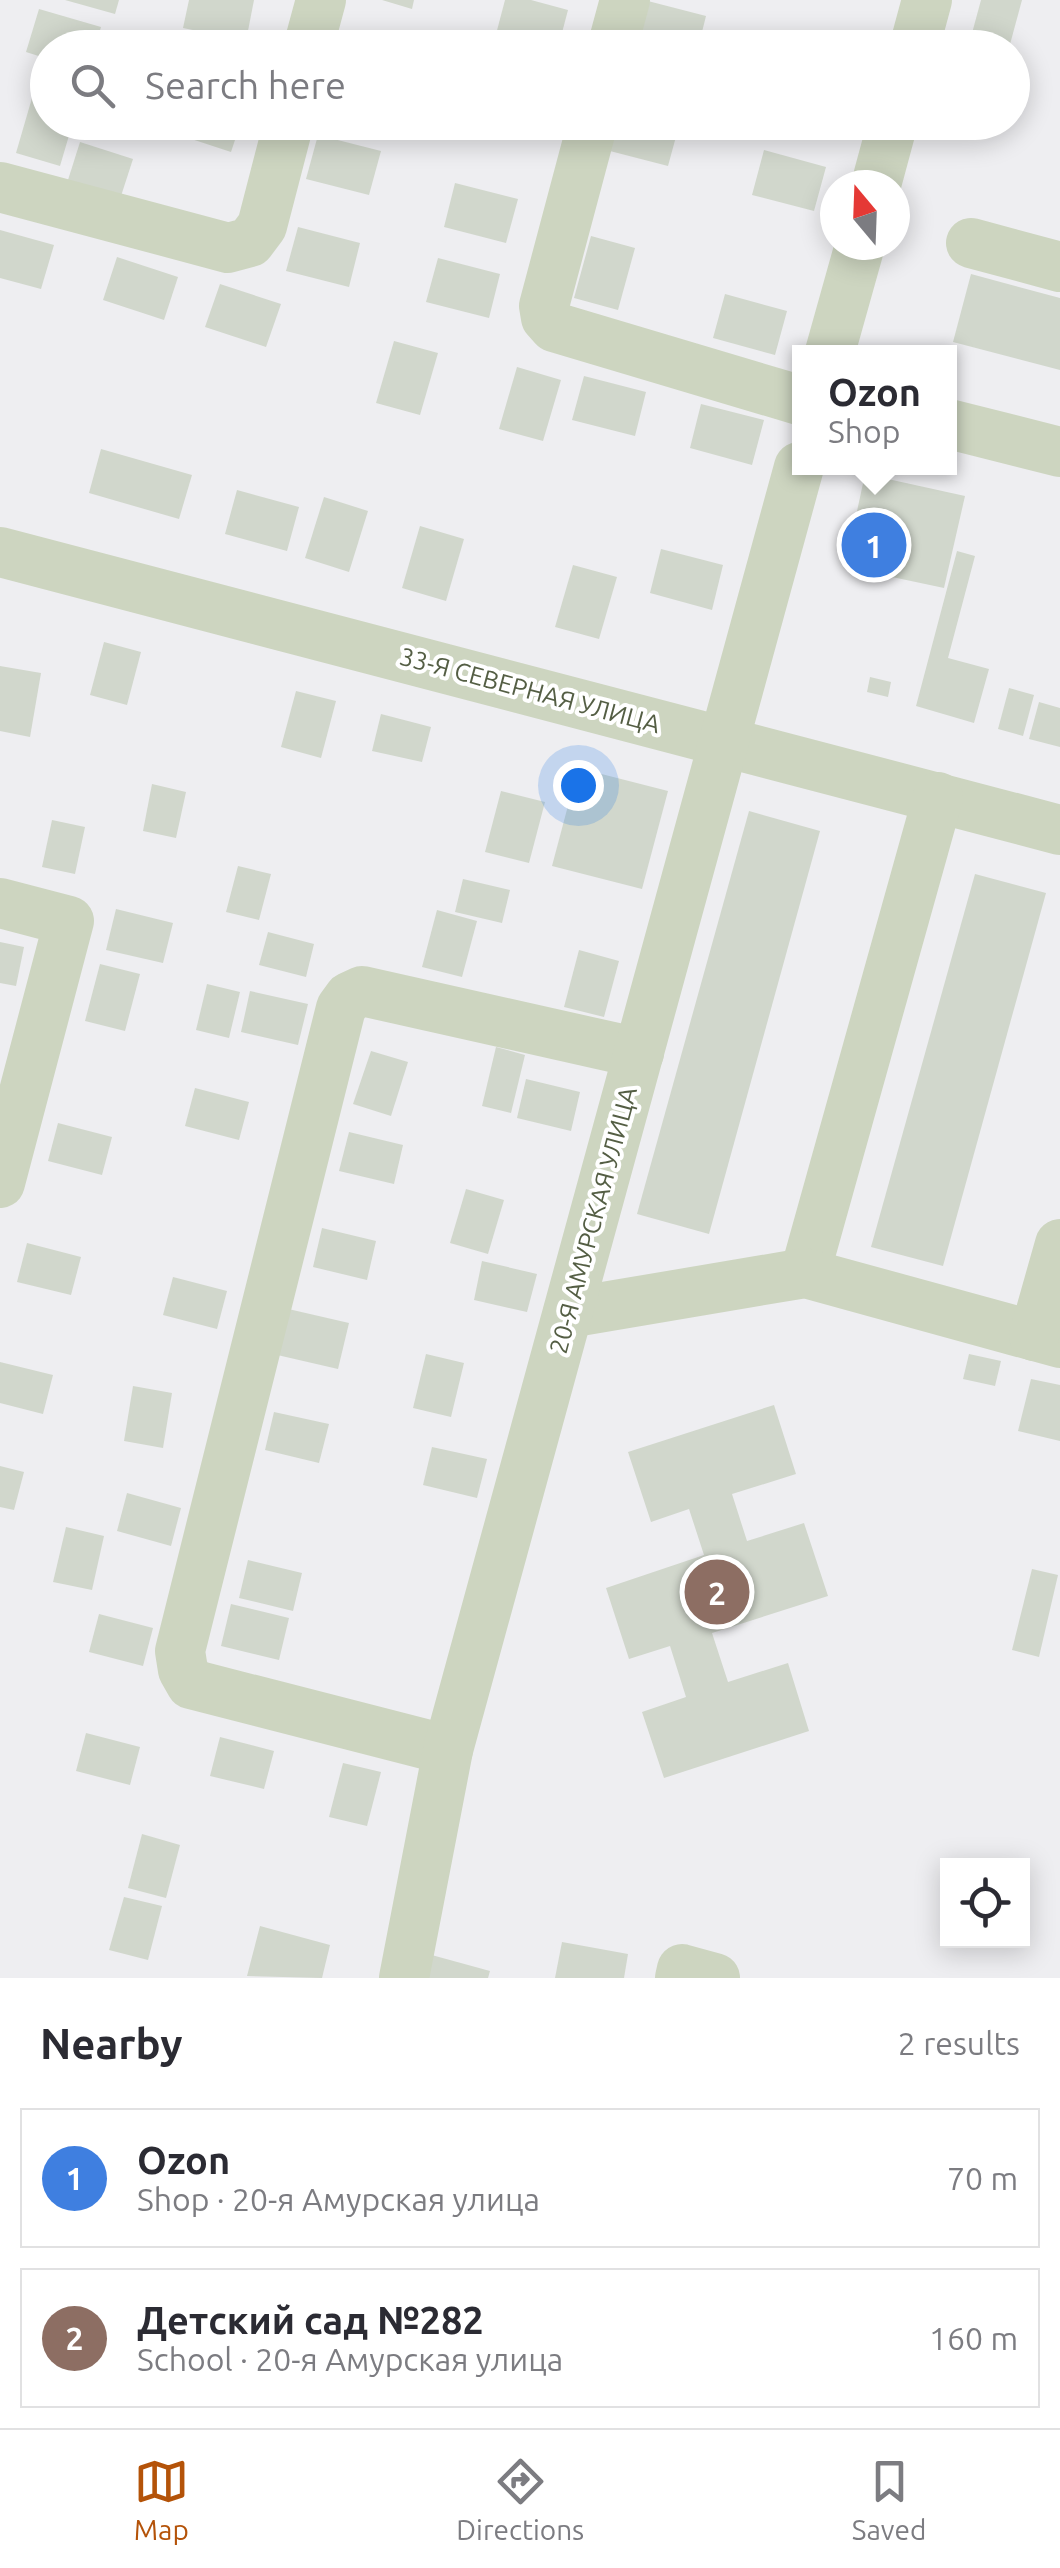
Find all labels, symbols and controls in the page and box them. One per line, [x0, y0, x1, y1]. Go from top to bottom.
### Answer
search box [30, 30, 1030, 140]
icon: search [65, 58, 120, 113]
text: Search here [145, 64, 346, 106]
north arrow [820, 170, 910, 260]
popup [792, 345, 957, 475]
text: Ozon [828, 371, 921, 413]
text: Shop [828, 413, 900, 449]
pin: 1 [842, 508, 906, 582]
street label: 33-Я СЕВЕРНАЯ УЛИЦА [397, 642, 663, 738]
your location [553, 760, 604, 811]
street label: 20-Я АМУРСКАЯ УЛИЦА [544, 1084, 642, 1356]
pin: 2 [684, 1554, 750, 1630]
map controls [940, 1858, 1030, 1948]
button: locate [940, 1858, 1030, 1948]
text: Nearby [40, 2020, 183, 2067]
text: 2 results [898, 2025, 1020, 2061]
text: Ozon [137, 2139, 230, 2181]
text: 1 [65, 2160, 84, 2196]
text: 70 m [947, 2160, 1018, 2196]
text: Shop · 20-я Амурская улица [137, 2181, 540, 2217]
text: Детский сад №282 [137, 2299, 484, 2341]
text: 2 [65, 2320, 84, 2356]
text: 160 m [929, 2320, 1018, 2356]
text: School · 20-я Амурская улица [137, 2341, 563, 2377]
tab: Map [134, 2454, 189, 2545]
tab: Directions [456, 2454, 584, 2545]
tab: Saved [852, 2454, 926, 2545]

